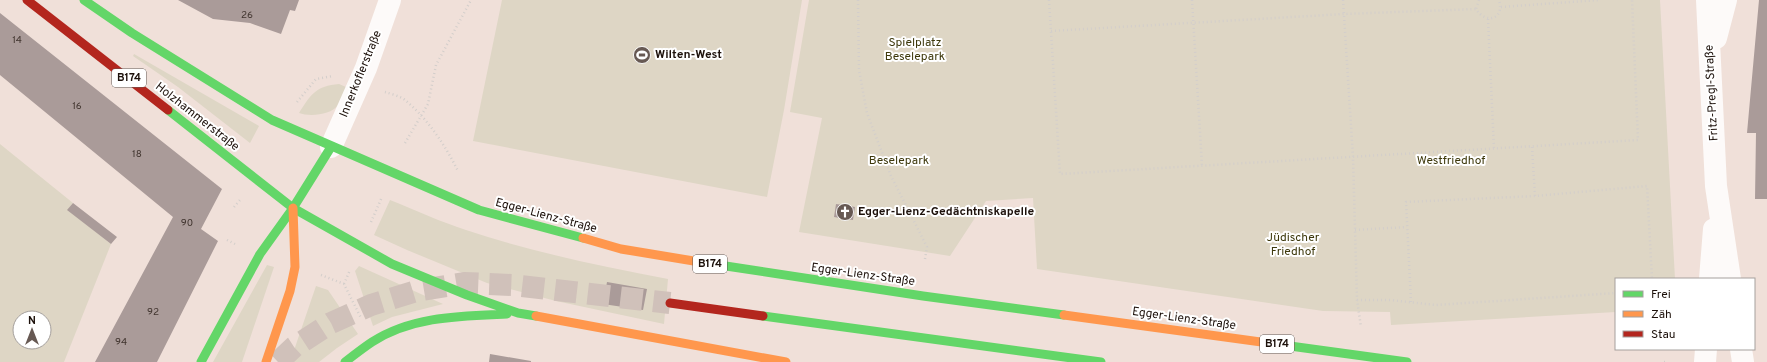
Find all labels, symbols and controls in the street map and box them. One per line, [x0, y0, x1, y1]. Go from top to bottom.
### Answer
house number: 26 [241, 9, 253, 22]
street label: Innerkoflerstraße [336, 28, 386, 120]
house number: 14 [12, 34, 22, 47]
park label: Spielplatz Beselepark [885, 35, 945, 65]
street label: Fritz-Pregl-Straße [1701, 44, 1723, 142]
sports icon: Wilten-West [632, 45, 652, 65]
place label: Wilten-West [655, 47, 722, 63]
road number: B174 [112, 69, 146, 87]
street label: Holzhammerstraße [152, 79, 242, 155]
house number: 16 [72, 100, 82, 113]
house number: 18 [132, 148, 142, 161]
park label: Beselepark [869, 153, 929, 169]
park label: Westfriedhof [1417, 153, 1485, 169]
street label: Egger-Lienz-Straße [493, 195, 599, 237]
church icon: Egger-Lienz-Gedächtniskapelle [835, 202, 855, 222]
place label: Egger-Lienz-Gedächtniskapelle [858, 204, 1034, 220]
house number: 90 [181, 217, 193, 230]
park label: Jüdischer Friedhof [1267, 230, 1320, 260]
road number: B174 [693, 255, 727, 273]
street label: Egger-Lienz-Straße [810, 260, 916, 290]
legend [1615, 278, 1755, 350]
text: Frei [1651, 287, 1671, 303]
street label: Egger-Lienz-Straße [1131, 304, 1237, 334]
house number: 92 [147, 306, 159, 319]
text: Zäh [1651, 307, 1672, 323]
north arrow [12, 310, 52, 350]
text: N [28, 314, 36, 328]
text: Stau [1651, 327, 1676, 343]
road number: B174 [1260, 335, 1294, 353]
house number: 94 [115, 336, 127, 349]

